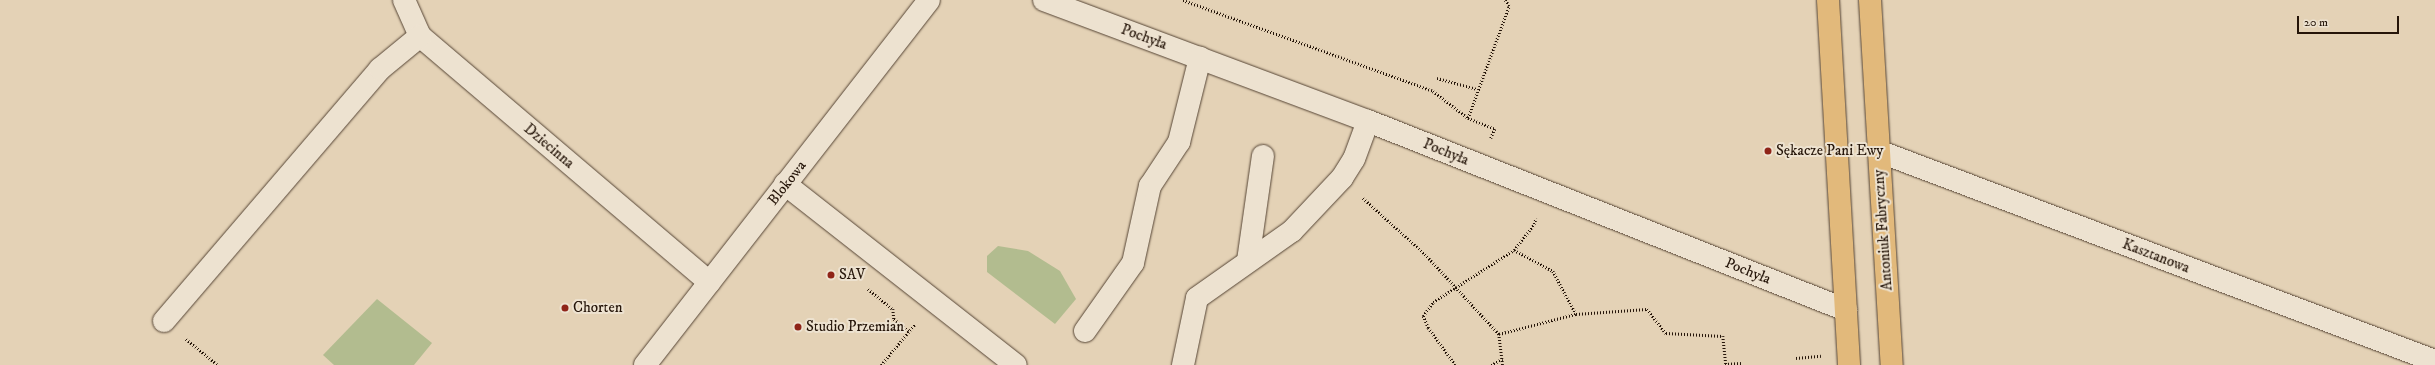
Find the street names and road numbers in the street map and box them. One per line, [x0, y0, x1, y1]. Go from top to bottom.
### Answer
street label: Pochyła [1119, 20, 1169, 54]
street label: Dziecinna [520, 120, 578, 172]
street label: Pochyła [1421, 135, 1471, 169]
street label: Blokowa [764, 157, 810, 209]
street label: Antoniuk Fabryczny [1870, 169, 1896, 291]
street label: Kasztanowa [2120, 235, 2192, 277]
street label: Pochyła [1723, 254, 1773, 288]

